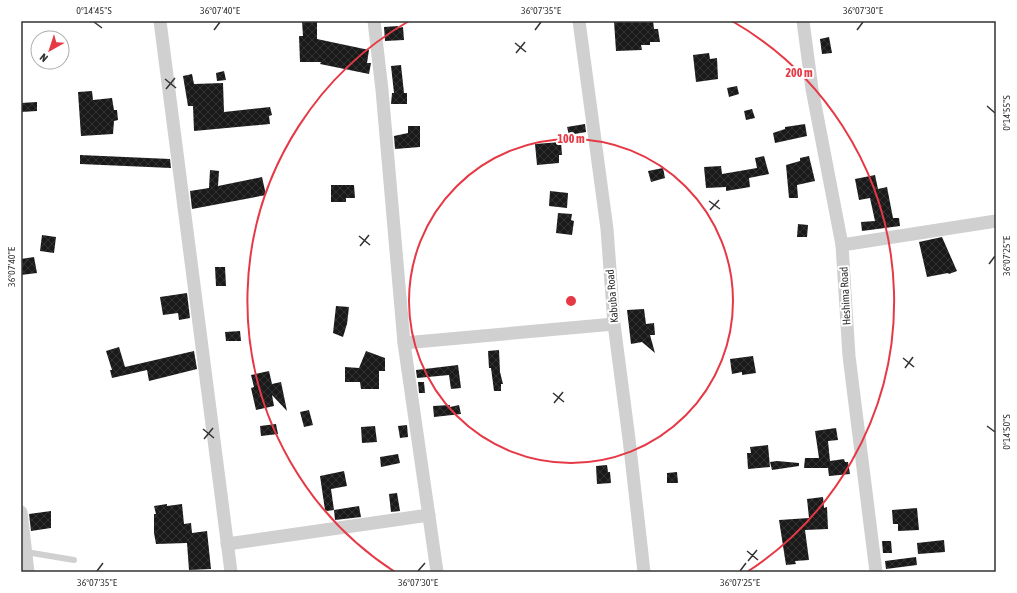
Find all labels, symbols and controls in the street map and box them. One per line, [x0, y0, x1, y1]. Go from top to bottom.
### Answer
text: 0°14'45"S [76, 5, 112, 16]
text: 36°07'40"E [200, 5, 241, 16]
text: 36°07'35"E [521, 5, 562, 16]
text: 36°07'30"E [843, 5, 884, 16]
north arrow [30, 30, 70, 70]
text: N [37, 51, 50, 64]
text: 200 m [785, 66, 813, 80]
text: 0°14'55"S [1001, 95, 1012, 131]
text: 100 m [557, 132, 585, 146]
text: 36°07'25"E [1001, 235, 1012, 276]
text: 36°07'40"E [6, 246, 17, 287]
street label: Heshima Road [837, 266, 853, 326]
street label: Kabuba Road [604, 269, 620, 323]
centre of rings [564, 294, 578, 308]
text: 0°14'50"S [1001, 414, 1012, 450]
text: 36°07'35"E [77, 577, 118, 588]
text: 36°07'30"E [398, 577, 439, 588]
text: 36°07'25"E [720, 577, 761, 588]

